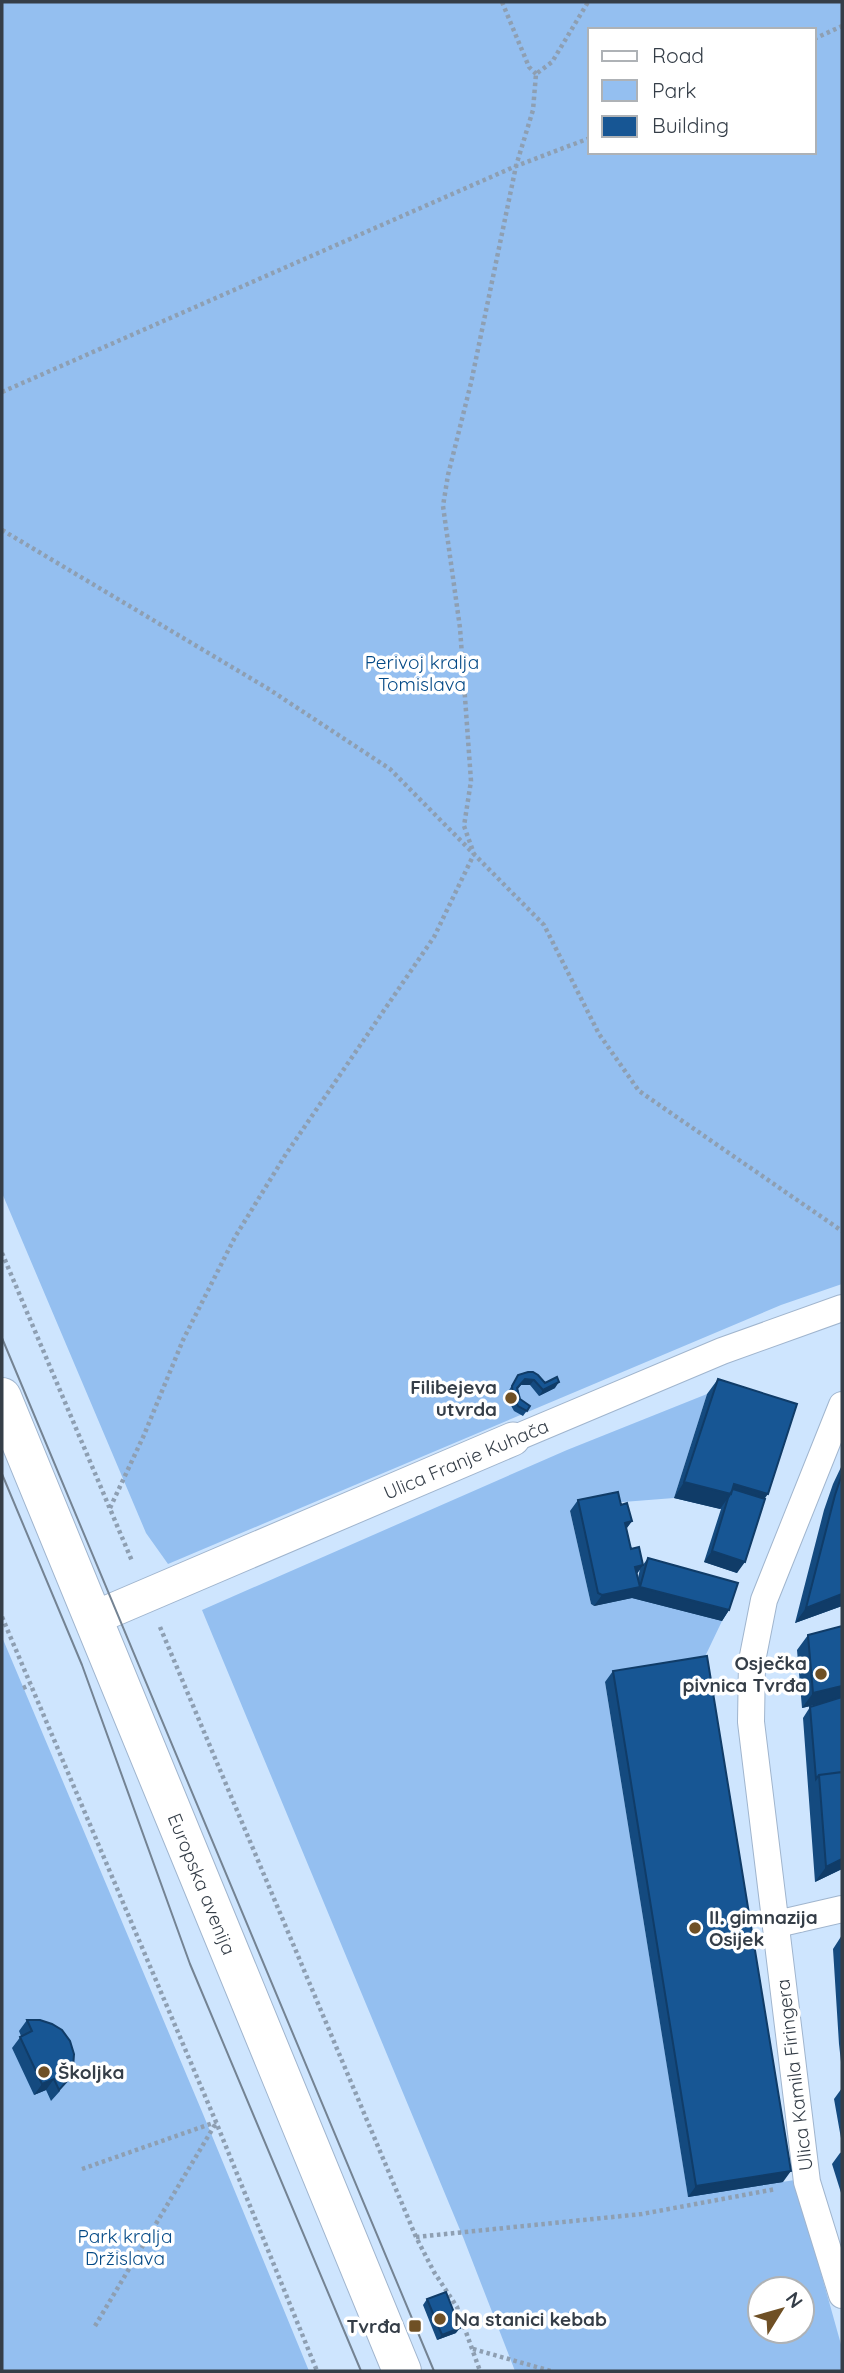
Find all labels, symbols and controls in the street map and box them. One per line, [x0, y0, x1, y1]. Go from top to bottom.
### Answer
legend [588, 28, 816, 154]
text: Road [652, 42, 704, 68]
text: Park [652, 77, 696, 103]
text: Building [652, 112, 729, 138]
park label: Perivoj kralja Tomislava [365, 650, 479, 696]
place label: Filibejeva utvrda [410, 1375, 497, 1421]
marker: Filibejeva utvrda [503, 1390, 519, 1406]
street label: Ulica Franje Kuhača [380, 1413, 552, 1505]
place label: Osječka pivnica Tvrđa [682, 1651, 807, 1697]
marker: Osječka pivnica Tvrđa [813, 1666, 829, 1682]
street label: Europska avenija [163, 1810, 241, 1958]
place label: II. gimnazija Osijek [709, 1905, 818, 1951]
marker: II. gimnazija Osijek [687, 1920, 703, 1936]
street label: Ulica Kamila Firingera [770, 1978, 818, 2172]
place label: Školjka [58, 2060, 124, 2084]
marker: Školjka [36, 2064, 52, 2080]
park label: Park kralja Držislava [78, 2224, 172, 2270]
north arrow [746, 2275, 816, 2345]
text: N [781, 2287, 808, 2313]
place label: Na stanici kebab [454, 2307, 607, 2331]
marker: Na stanici kebab [432, 2311, 448, 2327]
place label: Tvrđa [347, 2314, 401, 2338]
marker: Tvrđa [407, 2318, 423, 2334]

